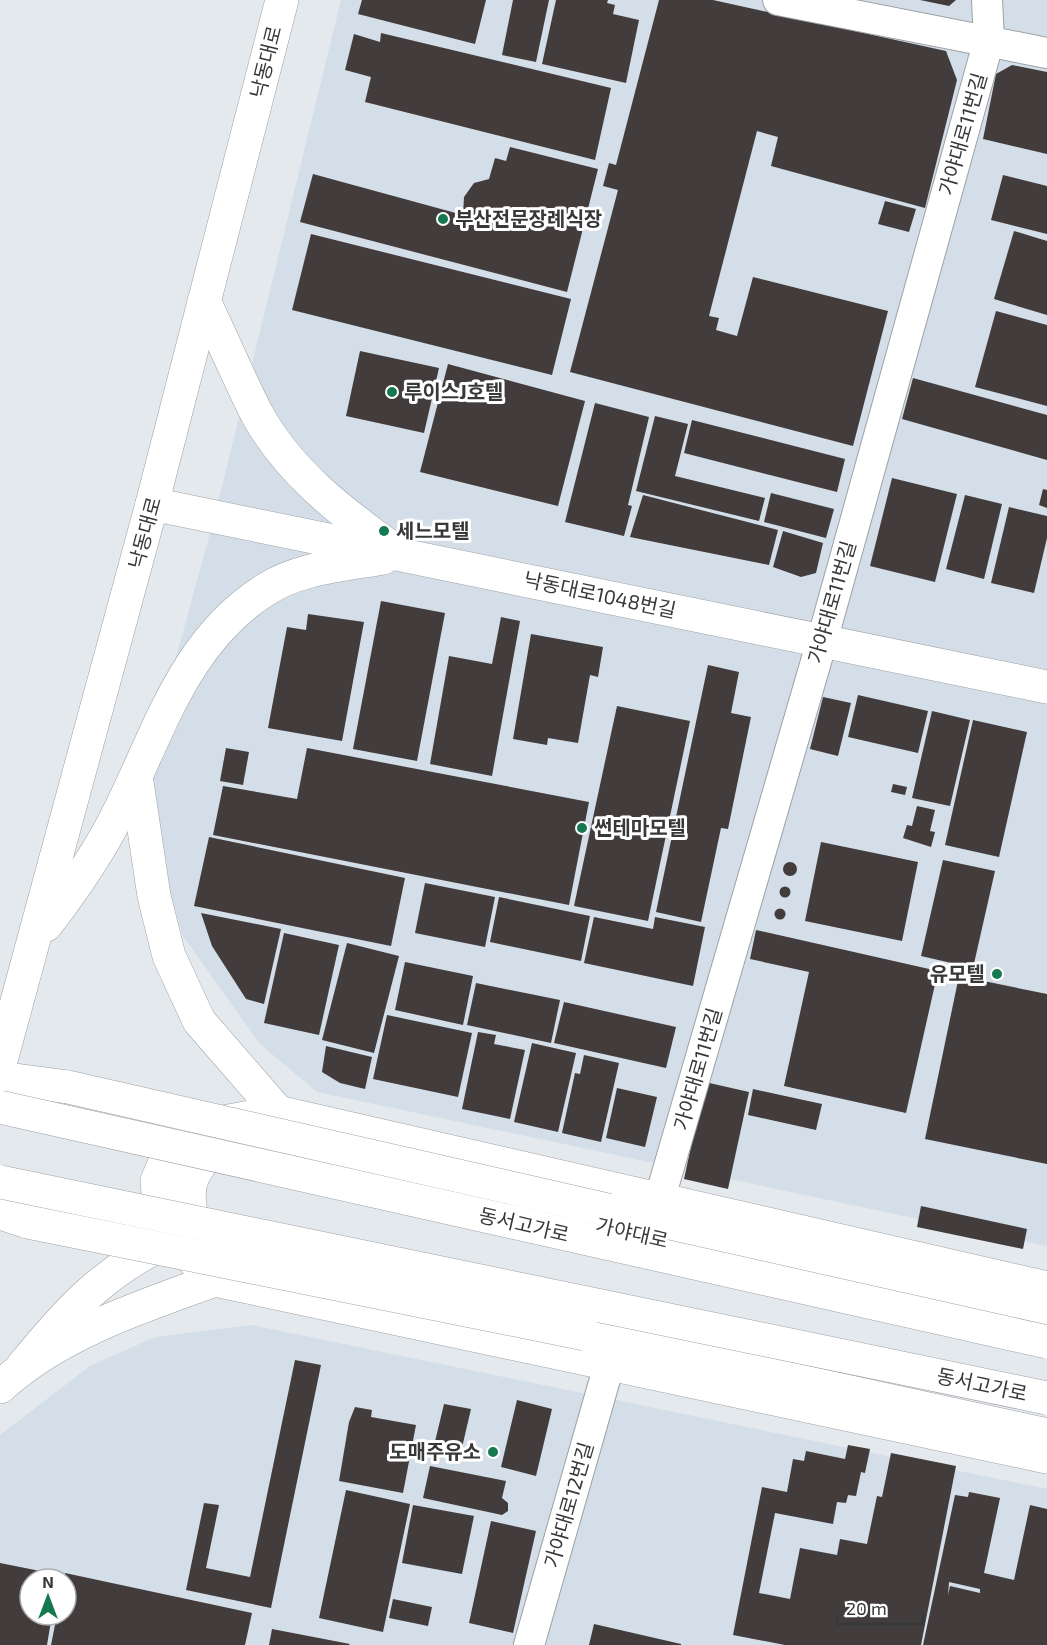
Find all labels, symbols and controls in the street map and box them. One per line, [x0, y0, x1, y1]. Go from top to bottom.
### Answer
street label: 낙동대로 [244, 23, 286, 100]
street label: 가야대로11번길 [933, 70, 991, 198]
place label: 부산전문장례식장 [455, 206, 602, 230]
marker: 부산전문장례식장 [436, 212, 450, 226]
place label: 루이스J호텔 [404, 379, 503, 403]
marker: 루이스J호텔 [385, 385, 399, 399]
street label: 낙동대로 [123, 494, 165, 571]
place label: 세느모텔 [396, 518, 470, 542]
marker: 세느모텔 [377, 524, 391, 538]
street label: 가야대로11번길 [802, 538, 860, 666]
street label: 낙동대로1048번길 [522, 566, 678, 622]
place label: 썬테마모텔 [594, 815, 686, 839]
marker: 썬테마모텔 [575, 821, 589, 835]
place label: 유모텔 [930, 961, 985, 985]
marker: 유모텔 [990, 967, 1004, 981]
street label: 가야대로11번길 [668, 1005, 726, 1133]
street label: 동서고가로 [477, 1202, 572, 1246]
street label: 가야대로 [594, 1212, 671, 1252]
street label: 동서고가로 [935, 1363, 1030, 1405]
place label: 도매주유소 [389, 1439, 481, 1463]
street label: 가야대로12번길 [539, 1439, 597, 1570]
marker: 도매주유소 [486, 1445, 500, 1459]
north arrow [18, 1567, 78, 1627]
text: N [42, 1572, 54, 1591]
scale bar [837, 1588, 922, 1626]
text: 20 m [846, 1597, 887, 1619]

